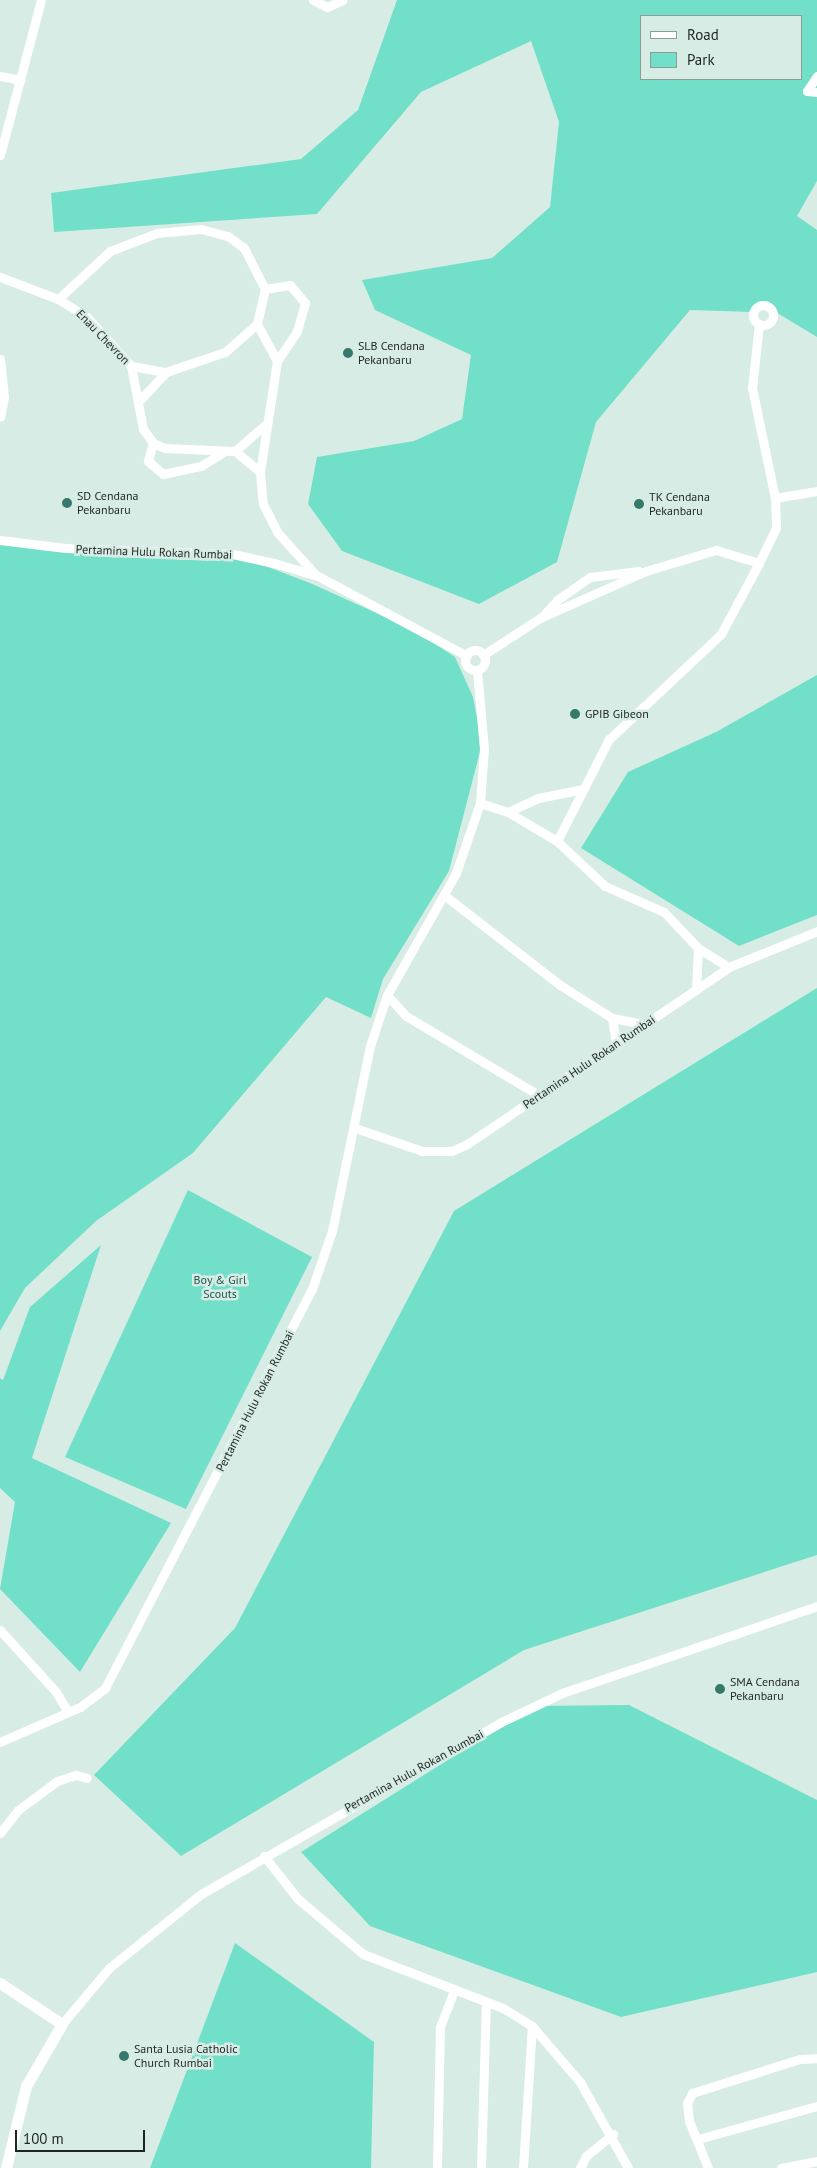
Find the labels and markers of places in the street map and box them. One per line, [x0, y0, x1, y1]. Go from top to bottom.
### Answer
place label: SLB Cendana Pekanbaru [358, 339, 425, 367]
marker: SLB Cendana Pekanbaru [342, 347, 354, 359]
place label: SD Cendana Pekanbaru [77, 489, 138, 517]
place label: TK Cendana Pekanbaru [649, 490, 710, 518]
marker: SD Cendana Pekanbaru [61, 497, 73, 509]
marker: TK Cendana Pekanbaru [633, 498, 645, 510]
place label: GPIB Gibeon [585, 707, 649, 721]
marker: GPIB Gibeon [569, 708, 581, 720]
place label: SMA Cendana Pekanbaru [730, 1675, 800, 1703]
marker: SMA Cendana Pekanbaru [714, 1683, 726, 1695]
place label: Santa Lusia Catholic Church Rumbai [134, 2042, 238, 2070]
marker: Santa Lusia Catholic Church Rumbai [118, 2050, 130, 2062]

